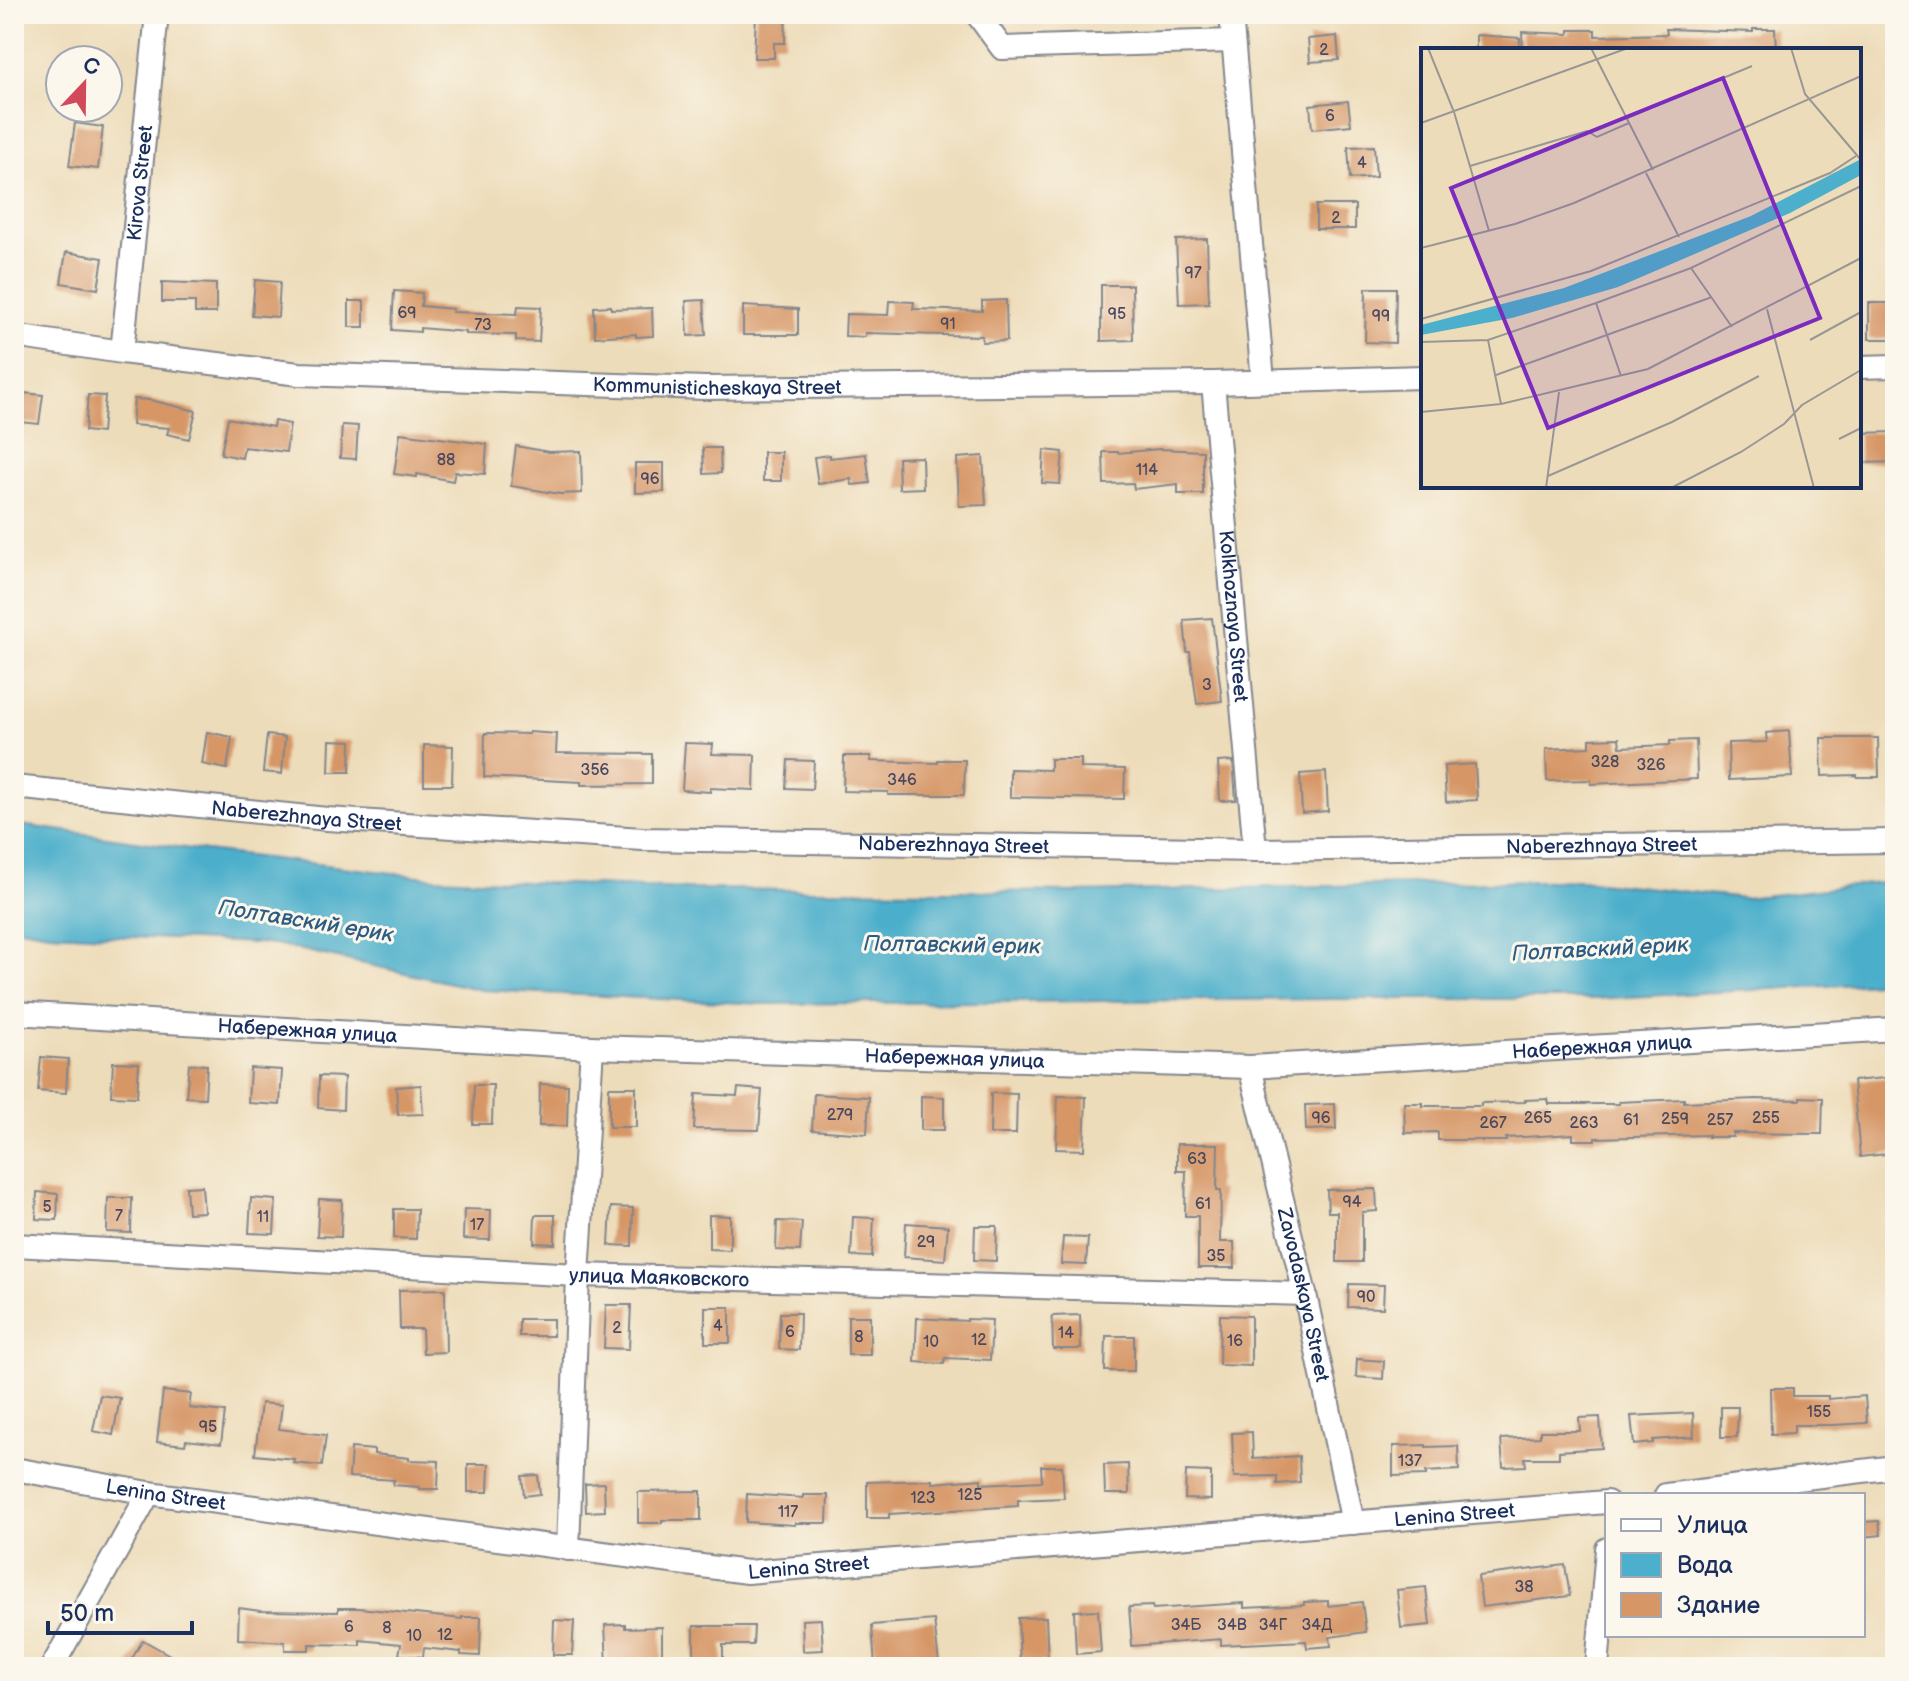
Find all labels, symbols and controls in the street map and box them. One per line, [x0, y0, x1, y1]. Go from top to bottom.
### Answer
house number: 2 [1319, 41, 1329, 60]
north arrow [44, 44, 124, 124]
inset map [1421, 48, 1861, 488]
text: С [79, 51, 103, 82]
house number: 6 [1325, 107, 1335, 126]
street label: Kirova Street [123, 124, 158, 242]
house number: 4 [1357, 154, 1367, 173]
house number: 2 [1331, 209, 1341, 228]
house number: 97 [1184, 264, 1202, 283]
house number: 69 [397, 304, 417, 323]
house number: 95 [1108, 305, 1126, 324]
house number: 99 [1372, 307, 1390, 326]
house number: 91 [940, 315, 956, 334]
house number: 73 [474, 316, 492, 335]
street label: Kommunisticheskaya Street [592, 373, 842, 401]
house number: 88 [437, 451, 455, 470]
house number: 114 [1136, 461, 1158, 480]
house number: 96 [640, 470, 660, 489]
street label: Kolkhoznaya Street [1213, 529, 1253, 703]
house number: 3 [1202, 676, 1212, 695]
house number: 328 [1591, 753, 1619, 772]
house number: 326 [1636, 756, 1666, 775]
house number: 356 [581, 761, 610, 780]
house number: 346 [887, 771, 917, 790]
street label: Naberezhnaya Street [210, 796, 403, 837]
street label: Naberezhnaya Street [858, 832, 1049, 859]
street label: Naberezhnaya Street [1506, 833, 1697, 859]
water label: Полтавский ерик [216, 894, 396, 949]
water label: Полтавский ерик [863, 930, 1041, 961]
water label: Полтавский ерик [1511, 931, 1690, 968]
street label: Набережная улица [217, 1014, 398, 1049]
street label: Набережная улица [1512, 1030, 1693, 1065]
street label: Набережная улица [864, 1044, 1045, 1074]
house number: 279 [827, 1106, 853, 1125]
house number: 96 [1311, 1109, 1331, 1128]
house number: 265 [1524, 1109, 1552, 1128]
house number: 255 [1752, 1109, 1780, 1128]
house number: 259 [1661, 1110, 1689, 1129]
house number: 61 [1623, 1111, 1639, 1130]
house number: 257 [1707, 1111, 1733, 1130]
house number: 267 [1479, 1114, 1507, 1133]
house number: 263 [1569, 1114, 1599, 1133]
house number: 63 [1187, 1150, 1207, 1169]
house number: 94 [1342, 1193, 1362, 1212]
house number: 61 [1195, 1195, 1211, 1214]
house number: 5 [42, 1198, 52, 1217]
street label: Zavodaskaya Street [1271, 1205, 1334, 1384]
house number: 7 [115, 1207, 123, 1226]
house number: 11 [257, 1208, 269, 1227]
house number: 17 [470, 1216, 484, 1235]
house number: 29 [917, 1233, 935, 1252]
house number: 35 [1206, 1247, 1226, 1266]
street label: улица Маяковского [568, 1264, 749, 1292]
house number: 90 [1357, 1288, 1375, 1307]
house number: 4 [713, 1317, 723, 1336]
house number: 2 [612, 1319, 622, 1338]
house number: 6 [785, 1323, 795, 1342]
house number: 14 [1058, 1324, 1074, 1343]
house number: 8 [854, 1328, 864, 1347]
house number: 12 [971, 1331, 987, 1350]
house number: 16 [1227, 1332, 1243, 1351]
house number: 10 [923, 1333, 939, 1352]
house number: 155 [1807, 1403, 1831, 1422]
house number: 95 [199, 1418, 217, 1437]
house number: 137 [1398, 1452, 1422, 1471]
street label: Lenina Street [104, 1475, 227, 1516]
house number: 125 [958, 1486, 982, 1505]
house number: 123 [910, 1489, 936, 1508]
legend [1605, 1493, 1865, 1637]
street label: Lenina Street [1393, 1499, 1516, 1532]
house number: 117 [778, 1503, 798, 1522]
text: Улица [1677, 1511, 1748, 1540]
street label: Lenina Street [747, 1551, 870, 1585]
text: Вода [1677, 1551, 1733, 1580]
house number: 38 [1514, 1578, 1534, 1597]
scale bar [48, 1585, 192, 1635]
text: Здание [1677, 1591, 1760, 1620]
text: 50 m [60, 1599, 114, 1628]
house number: 34Б [1171, 1616, 1202, 1635]
house number: 34В [1217, 1616, 1247, 1635]
house number: 34Г [1259, 1616, 1287, 1635]
house number: 34Д [1302, 1616, 1332, 1635]
house number: 6 [344, 1618, 354, 1637]
house number: 8 [382, 1619, 392, 1638]
house number: 12 [437, 1626, 453, 1645]
house number: 10 [406, 1627, 422, 1646]

